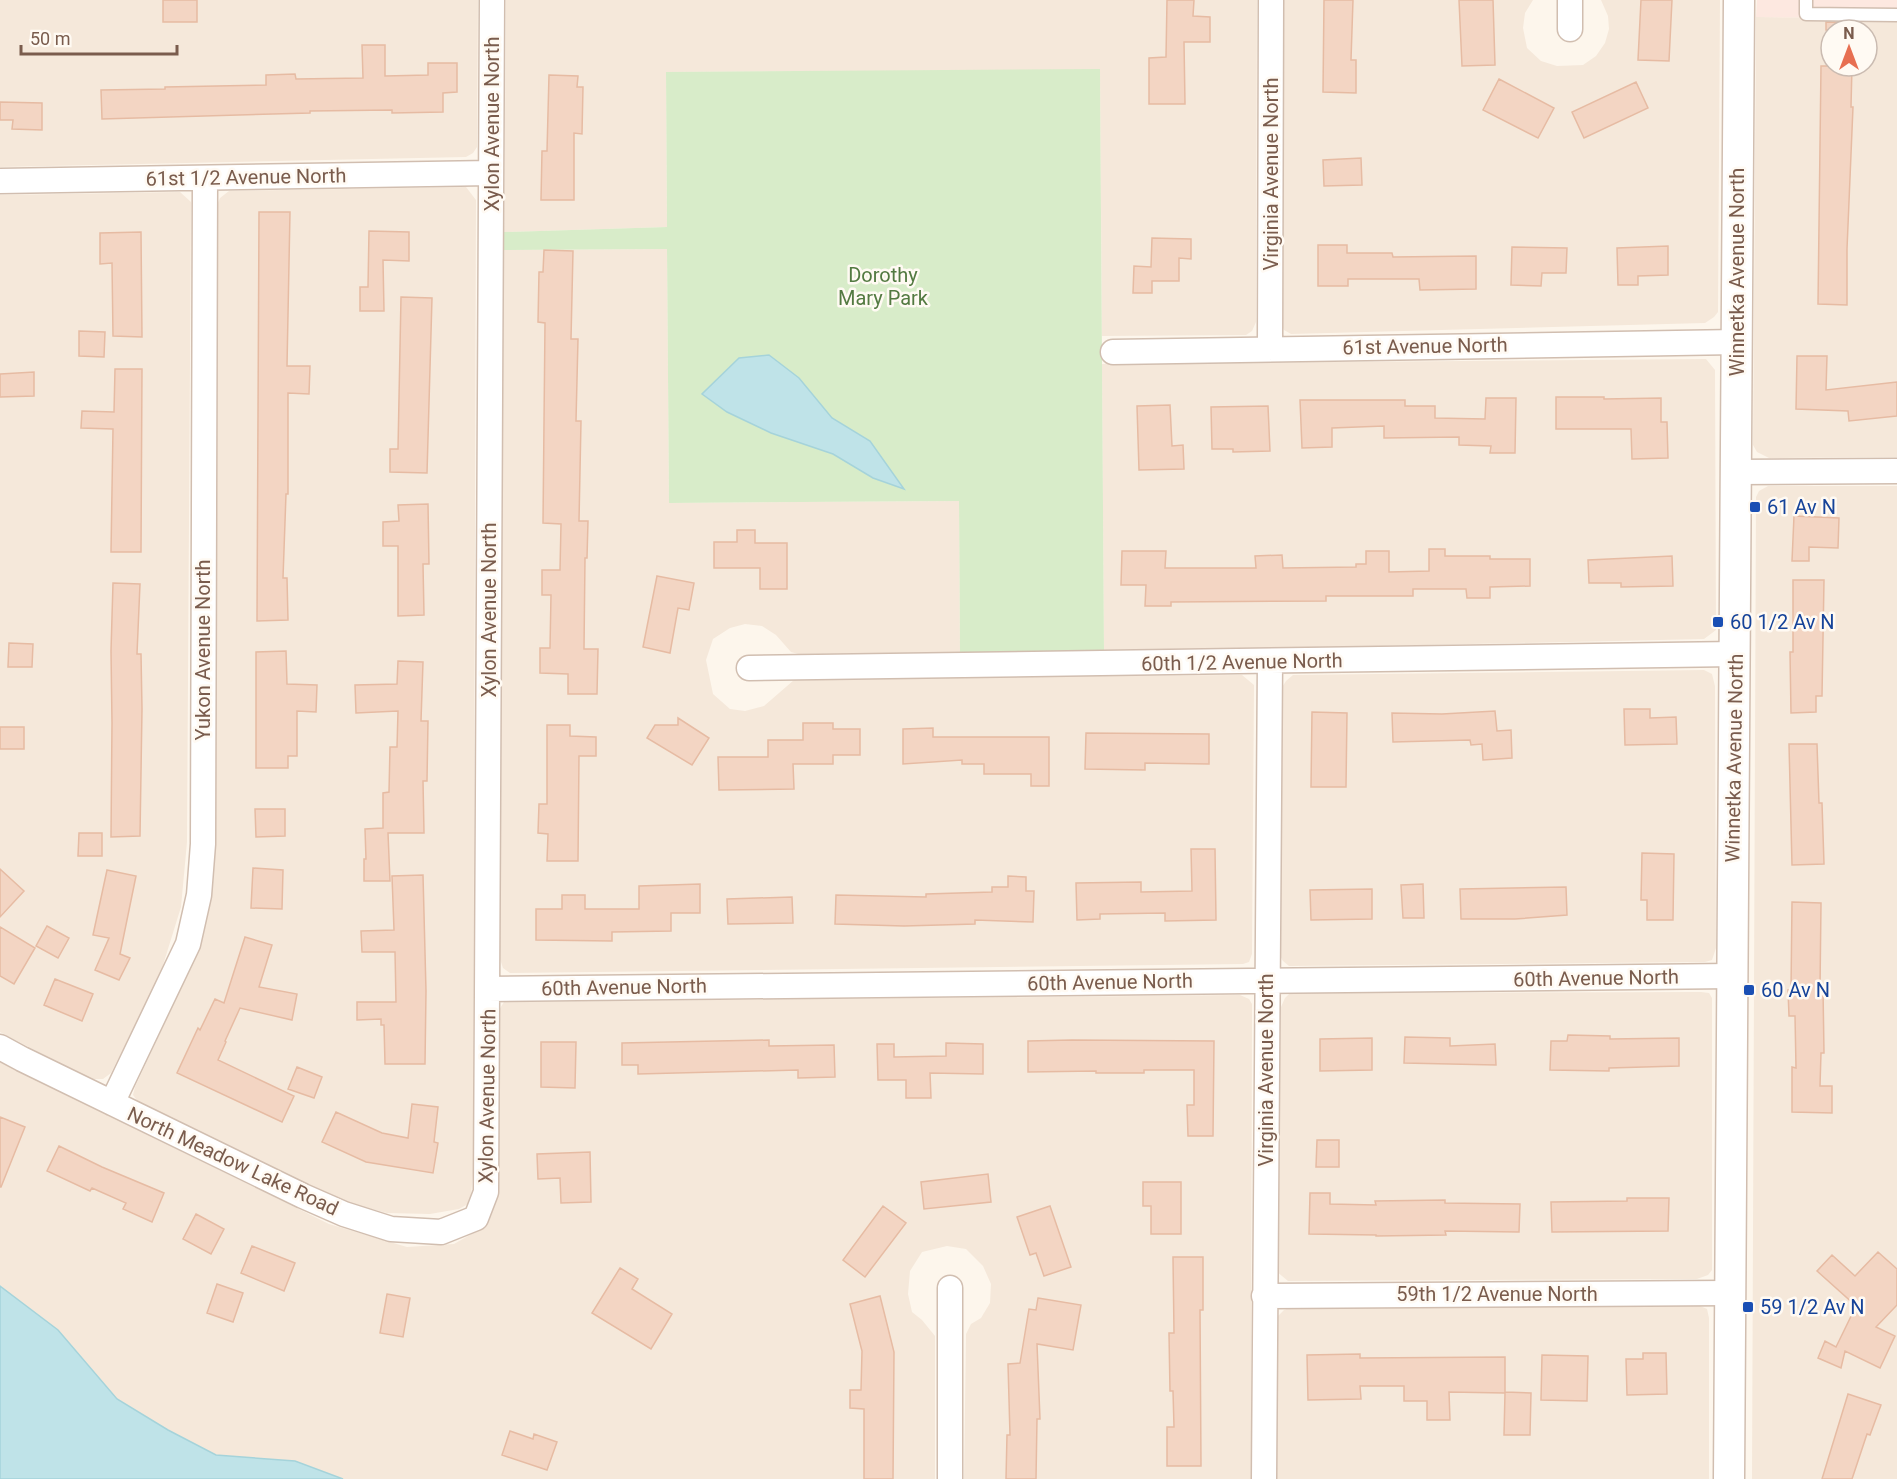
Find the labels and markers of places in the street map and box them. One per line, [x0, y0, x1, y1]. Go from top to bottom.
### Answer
place label: 61 Av N [1767, 495, 1836, 519]
marker: 61 Av N [1748, 500, 1762, 514]
place label: 60 1/2 Av N [1730, 610, 1835, 634]
marker: 60 1/2 Av N [1711, 615, 1725, 629]
place label: 60 Av N [1761, 978, 1830, 1002]
marker: 60 Av N [1742, 983, 1756, 997]
place label: 59 1/2 Av N [1760, 1295, 1865, 1319]
marker: 59 1/2 Av N [1741, 1300, 1755, 1314]

